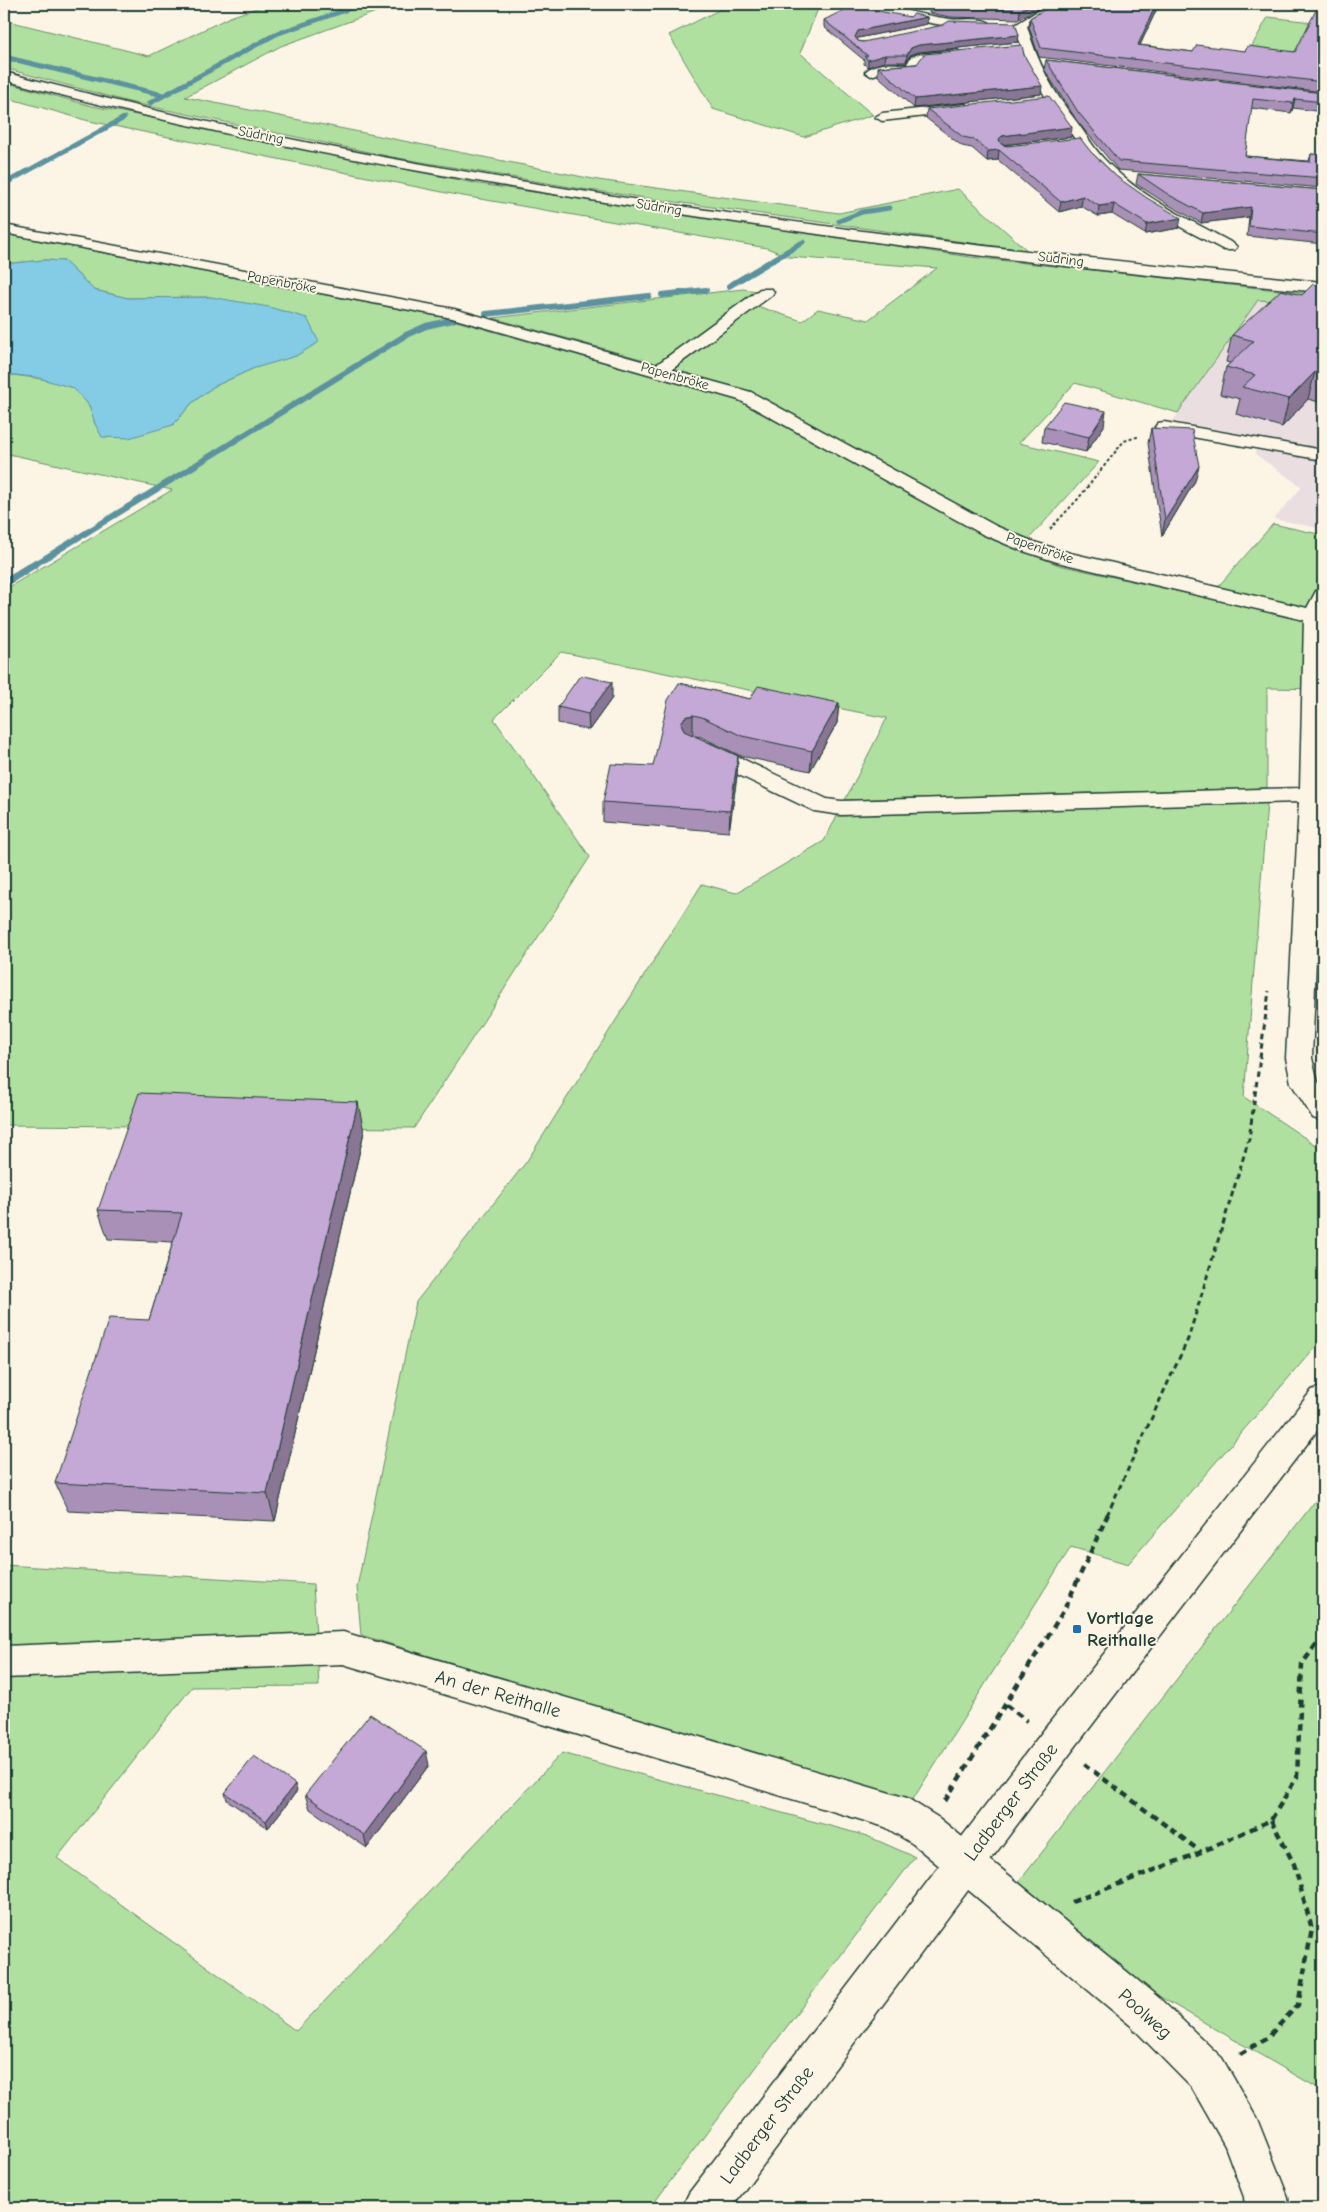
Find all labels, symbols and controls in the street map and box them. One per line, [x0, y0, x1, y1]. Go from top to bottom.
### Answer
street label: Südring [237, 122, 285, 148]
street label: Südring [635, 195, 683, 219]
street label: Südring [1037, 248, 1085, 270]
street label: Papenbröke [246, 267, 318, 297]
street label: Papenbröke [639, 358, 711, 394]
street label: Papenbröke [1004, 529, 1076, 567]
place label: Vortlage Reithalle [1087, 1607, 1156, 1651]
marker: Vortlage Reithalle [1071, 1623, 1083, 1635]
street label: An der Reithalle [433, 1666, 563, 1722]
street label: Ladberger Straße [960, 1739, 1062, 1865]
street label: Poolweg [1114, 1984, 1176, 2044]
street label: Ladberger Straße [716, 2062, 818, 2188]

